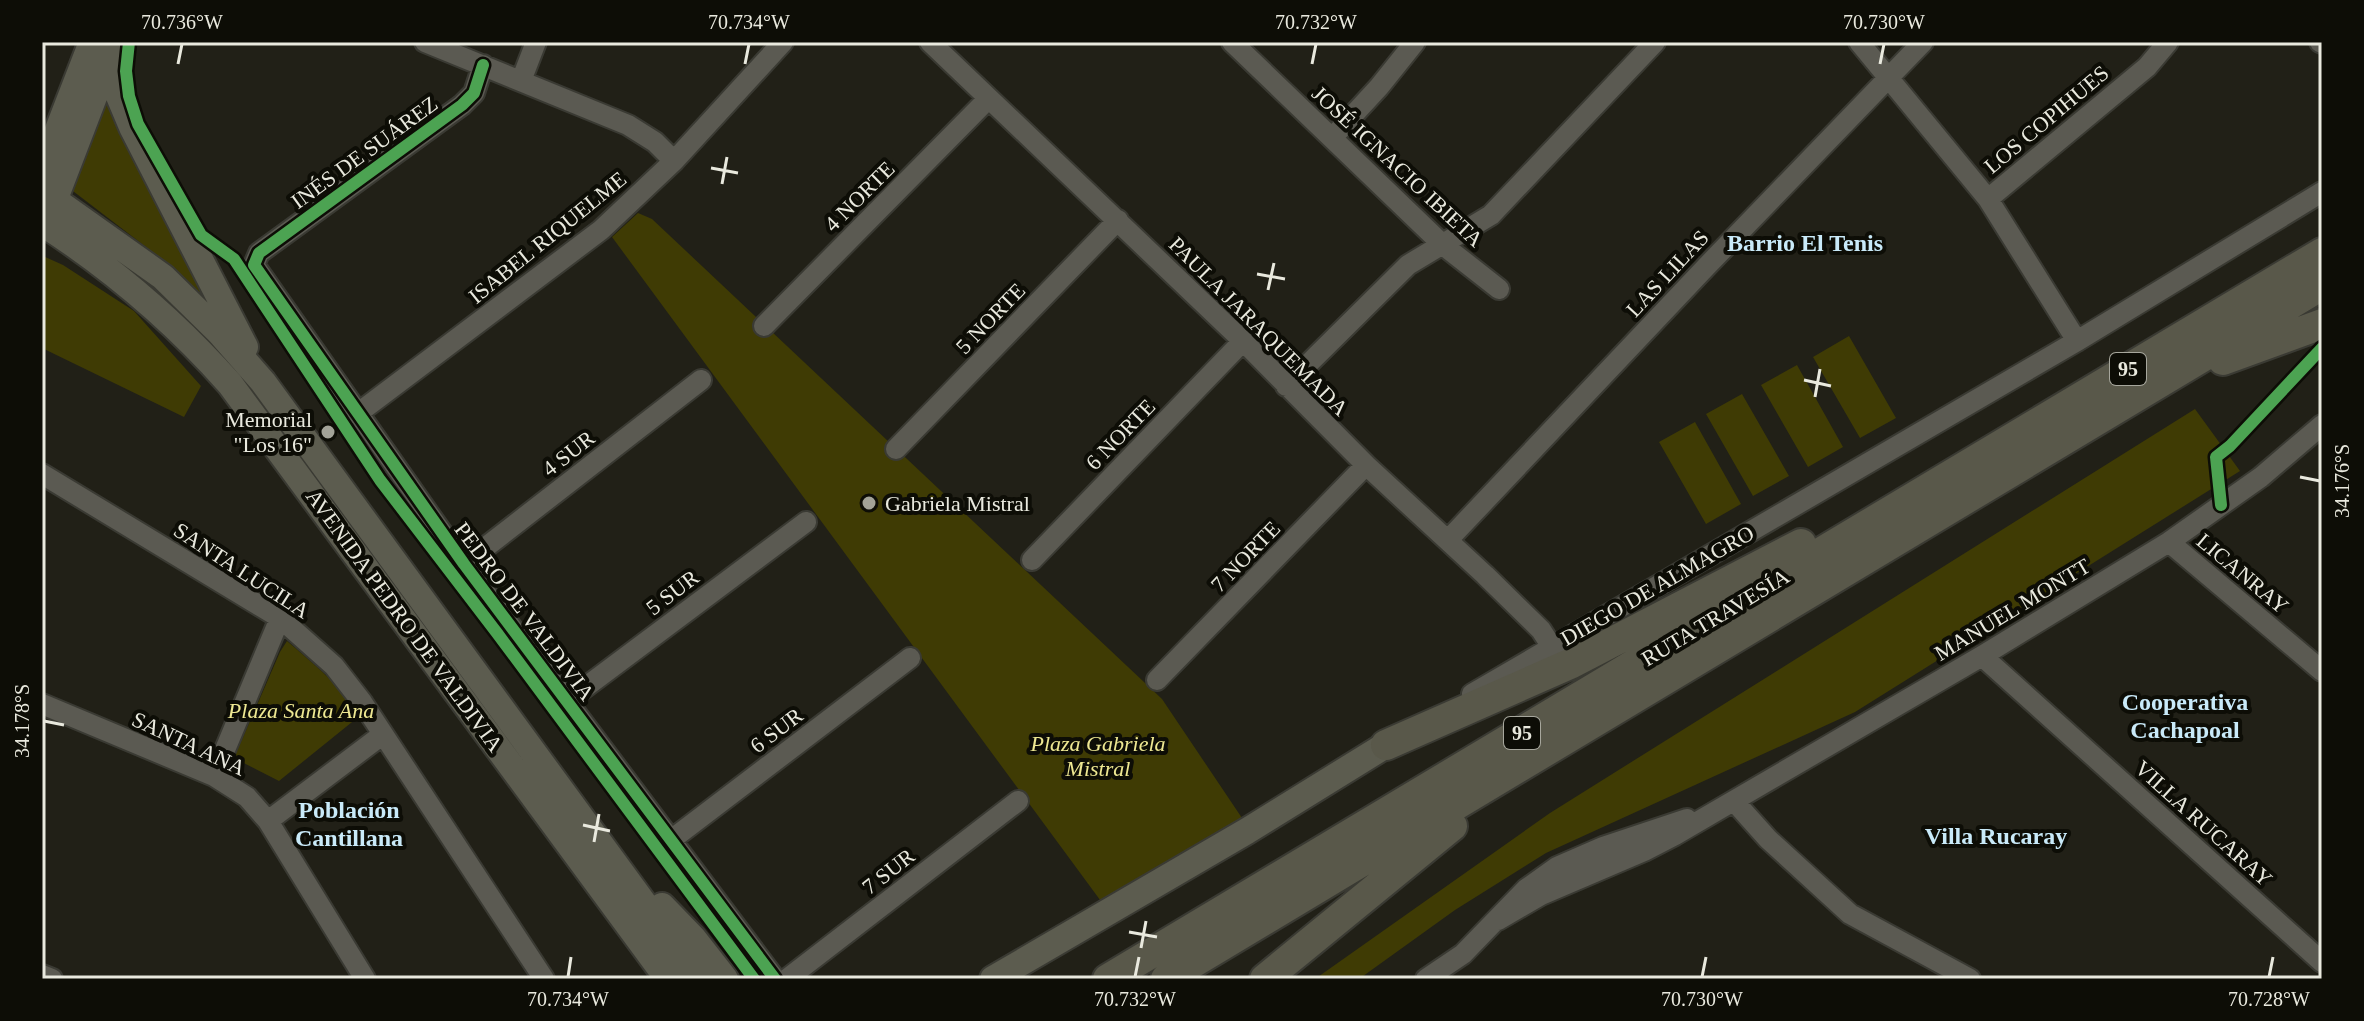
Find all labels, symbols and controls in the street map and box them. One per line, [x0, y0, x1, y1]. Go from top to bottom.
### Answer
text: 70.736°W [141, 11, 223, 33]
text: 70.734°W [708, 11, 790, 33]
text: 70.732°W [1275, 11, 1357, 33]
text: 70.730°W [1843, 11, 1925, 33]
street label: LOS COPIHUES [1979, 60, 2114, 179]
street label: JOSÉ IGNACIO IBIETA [1307, 81, 1488, 252]
street label: INÉS DE SUÁREZ [286, 91, 442, 214]
street label: 4 NORTE [819, 156, 899, 236]
street label: ISABEL RIQUELME [464, 166, 631, 309]
street label: LAS LILAS [1621, 225, 1714, 322]
district label: Barrio El Tenis [1727, 230, 1883, 256]
street label: PAULA JARAQUEMADA [1164, 232, 1353, 421]
street label: 5 NORTE [951, 278, 1030, 359]
road number: 95 [2110, 353, 2146, 385]
street label: 6 NORTE [1081, 394, 1160, 475]
place label: Memorial "Los 16" [225, 407, 312, 457]
marker: Memorial "Los 16" [319, 423, 337, 441]
street label: 4 SUR [537, 425, 600, 481]
text: 34.176°S [2331, 444, 2353, 518]
street label: AVENIDA PEDRO DE VALDIVIA [301, 484, 508, 757]
place label: Gabriela Mistral [885, 491, 1030, 516]
marker: Gabriela Mistral [860, 494, 878, 512]
street label: 7 NORTE [1206, 516, 1285, 597]
street label: SANTA LUCILA [169, 517, 314, 624]
street label: PEDRO DE VALDIVIA [449, 517, 600, 705]
street label: DIEGO DE ALMAGRO [1556, 520, 1758, 651]
street label: LICANRAY [2192, 528, 2294, 619]
street label: MANUEL MONTT [1930, 553, 2095, 666]
street label: RUTA TRAVESÍA [1637, 563, 1794, 671]
street label: 5 SUR [641, 564, 704, 620]
text: 34.178°S [11, 684, 33, 758]
district label: Cooperativa Cachapoal [2122, 689, 2248, 743]
park label: Plaza Santa Ana [227, 698, 374, 723]
street label: 6 SUR [745, 702, 808, 758]
street label: SANTA ANA [128, 706, 250, 781]
road number: 95 [1504, 717, 1540, 749]
park label: Plaza Gabriela Mistral [1029, 731, 1166, 781]
street label: VILLA RUCARAY [2130, 755, 2277, 892]
district label: Población Cantillana [295, 797, 403, 851]
district label: Villa Rucaray [1925, 823, 2067, 849]
street label: 7 SUR [857, 843, 920, 899]
text: 70.734°W [527, 988, 609, 1010]
text: 70.732°W [1094, 988, 1176, 1010]
text: 70.730°W [1661, 988, 1743, 1010]
text: 70.728°W [2228, 988, 2310, 1010]

